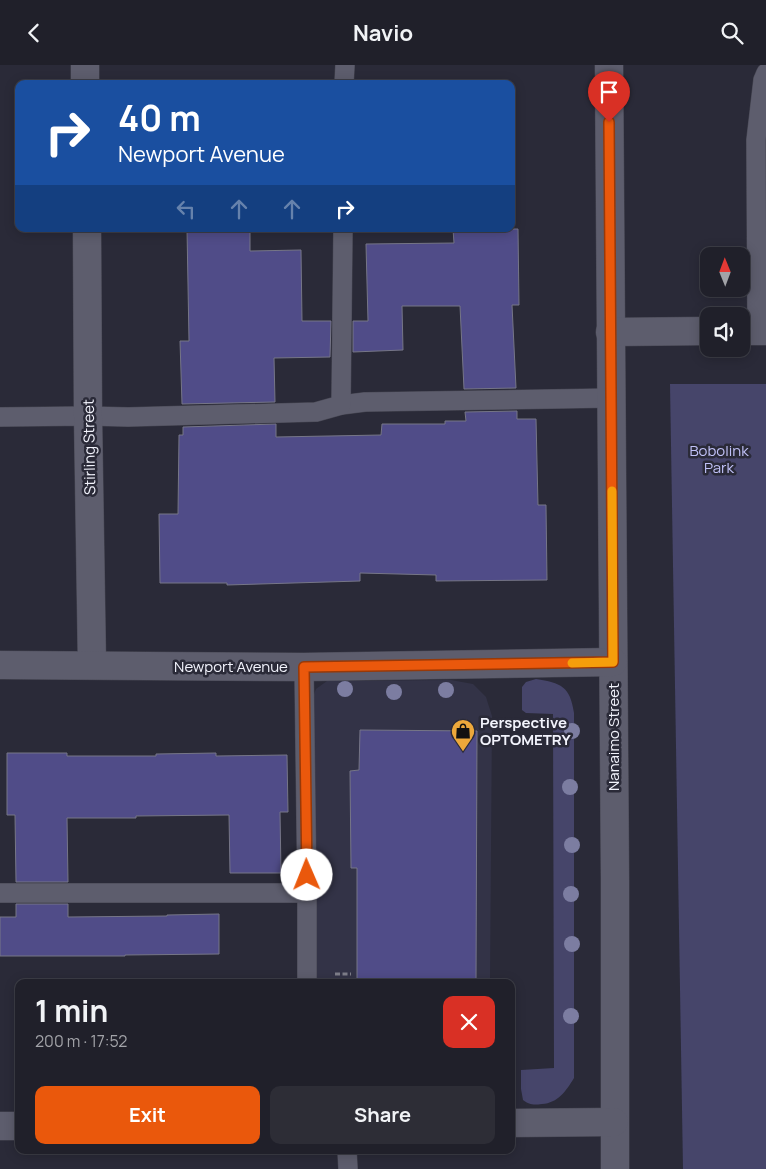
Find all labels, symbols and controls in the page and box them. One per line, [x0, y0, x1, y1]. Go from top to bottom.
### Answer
text: Navio [353, 18, 413, 48]
icon: back [20, 19, 48, 47]
icon: search [718, 19, 746, 47]
pin [588, 71, 630, 122]
icon: arrive [595, 78, 623, 106]
text: 40 m [118, 94, 201, 142]
icon: right [35, 100, 100, 165]
text: Newport Avenue [118, 139, 285, 169]
icon: left [172, 195, 200, 223]
icon: ahead [225, 195, 253, 223]
icon: ahead [278, 195, 306, 223]
icon: right [331, 195, 359, 223]
north arrow [700, 247, 750, 297]
map controls [700, 247, 750, 357]
button: sound [700, 307, 750, 357]
street label: Stirling Street [78, 399, 100, 495]
park label: Bobolink Park [689, 440, 749, 478]
street label: Newport Avenue [174, 656, 288, 677]
street label: Nanaimo Street [603, 683, 624, 791]
place label: Perspective OPTOMETRY [480, 712, 572, 750]
shop icon: Perspective OPTOMETRY [450, 718, 476, 752]
position arrow [280, 848, 332, 900]
text: 1 min [35, 990, 108, 1031]
button: close [443, 996, 495, 1048]
text: 200 m · 17:52 [35, 1030, 127, 1052]
button: Exit [35, 1086, 260, 1144]
button: Share [270, 1086, 495, 1144]

